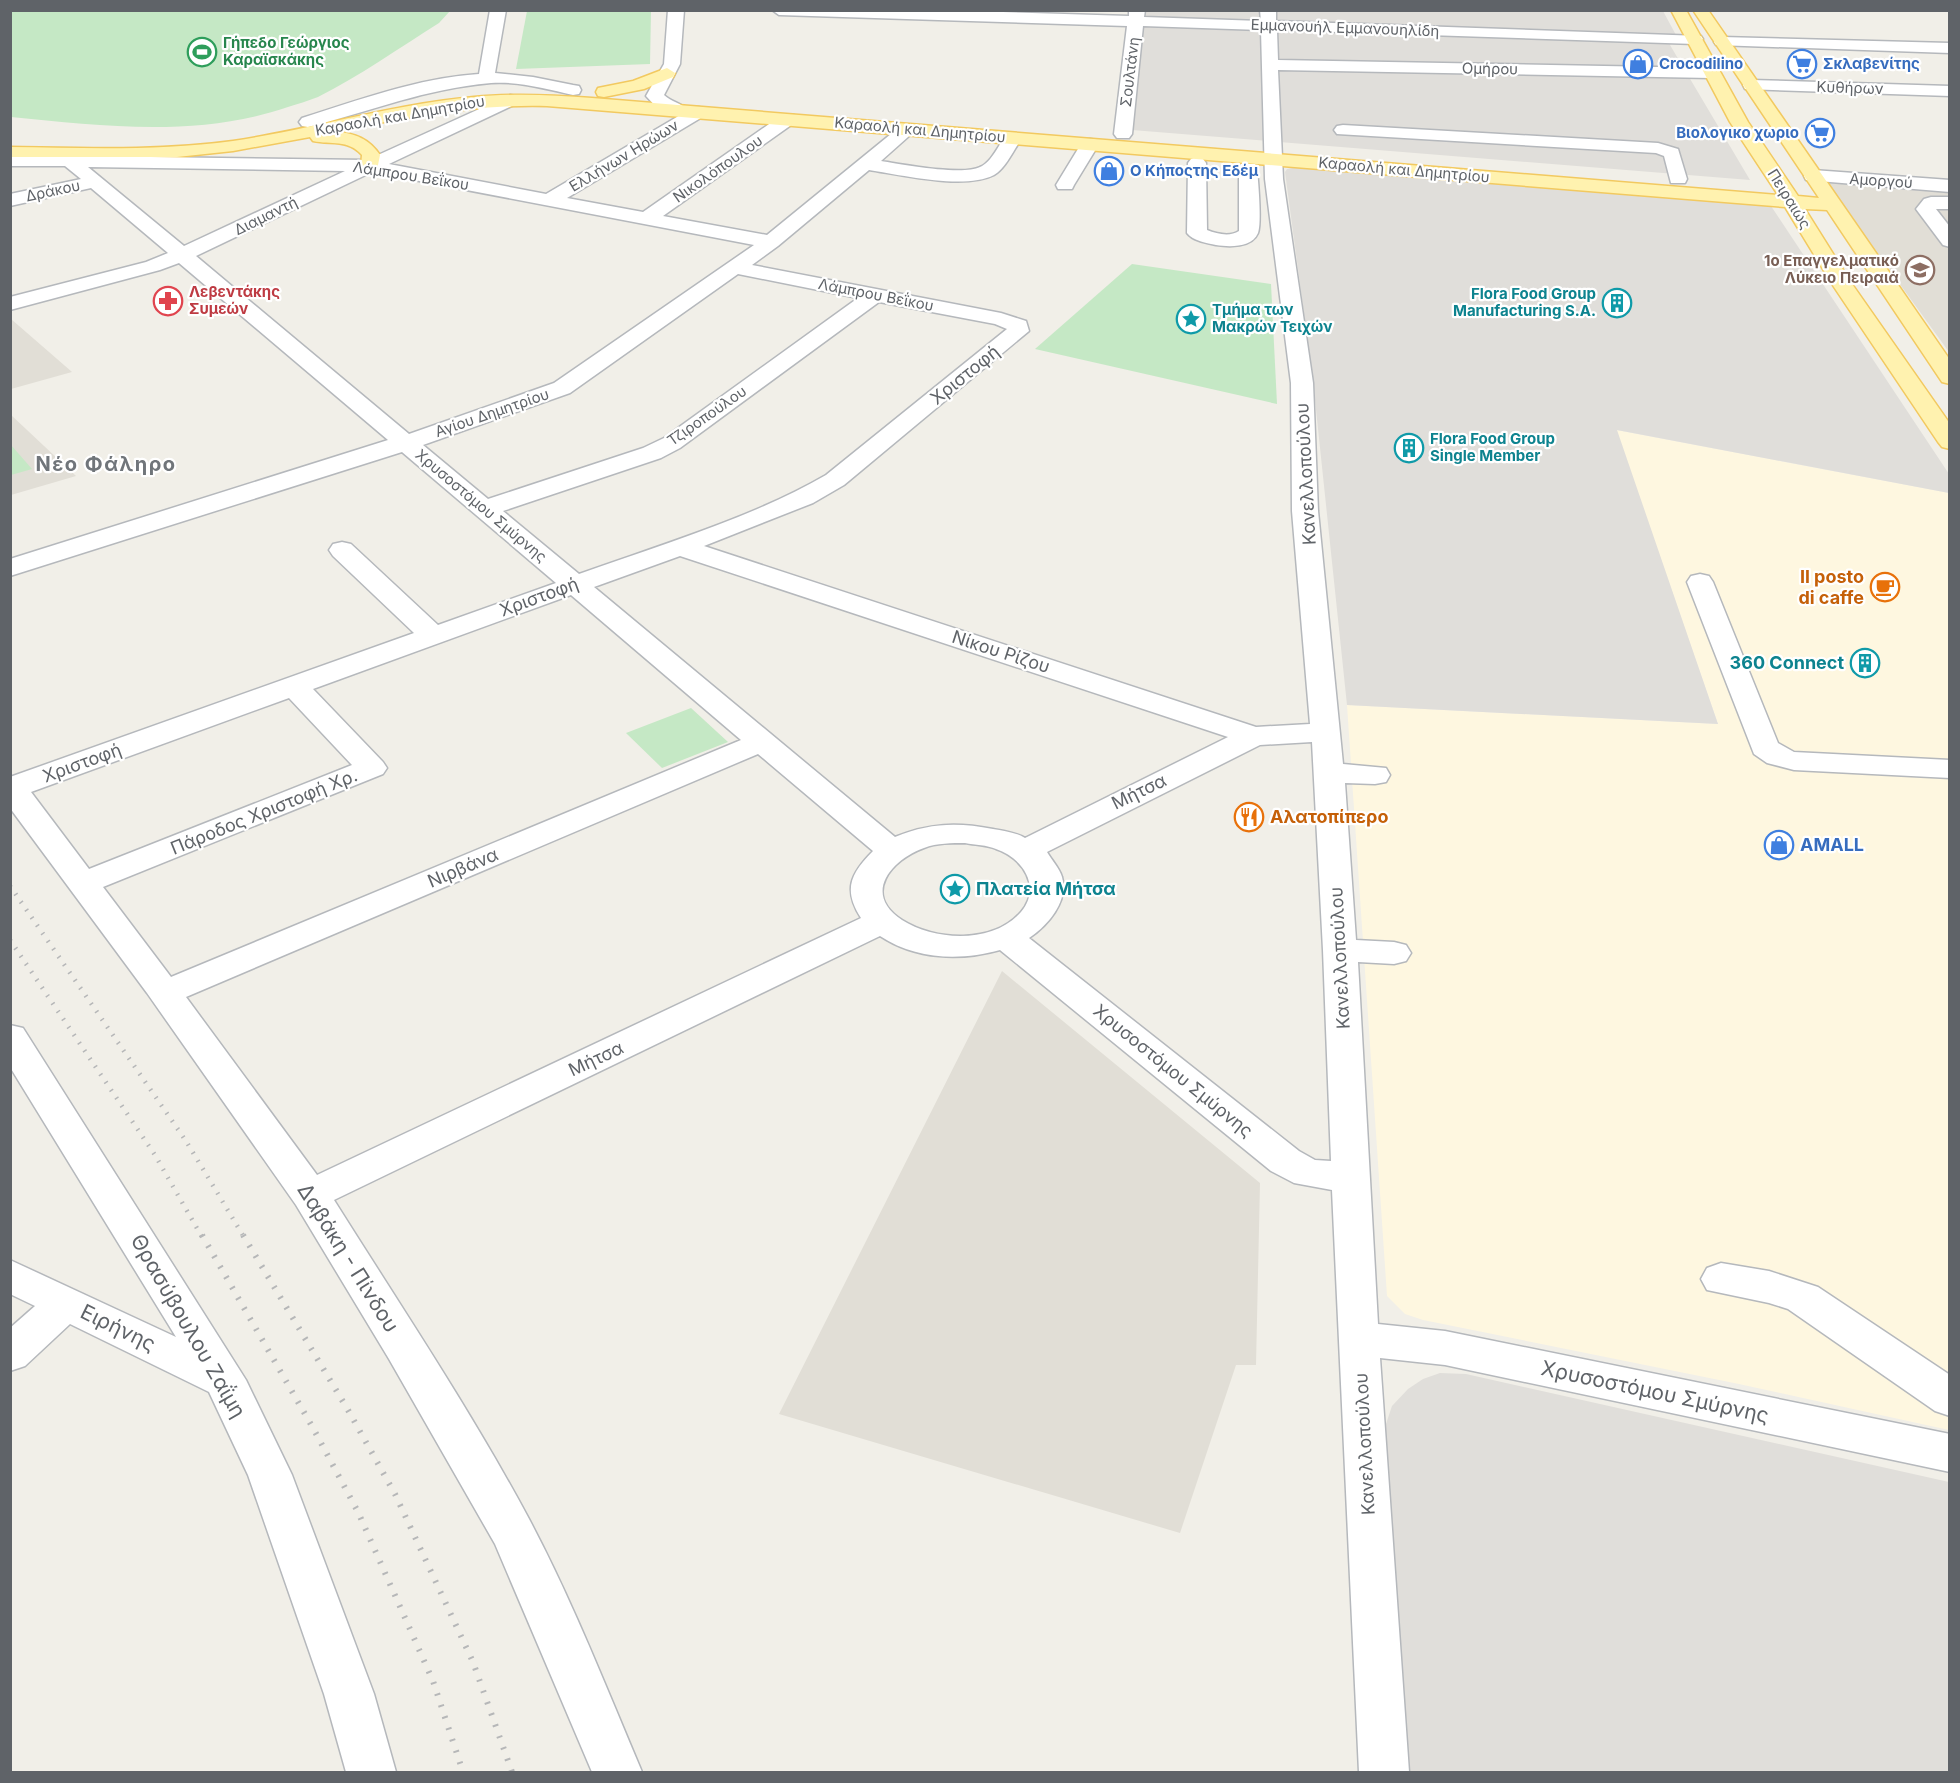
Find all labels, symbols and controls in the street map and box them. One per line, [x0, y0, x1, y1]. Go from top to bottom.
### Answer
street label: Εμμανουήλ Εμμανουηλίδη [1250, 15, 1440, 40]
place label: Γήπεδο Γεώργιος Καραϊσκάκης [223, 33, 350, 69]
sports icon: Γήπεδο Γεώργιος Καραϊσκάκης [186, 36, 218, 68]
street label: Σουλτάνη [1116, 36, 1143, 108]
shop icon: Crocodilino [1622, 48, 1654, 80]
supermarket icon: Σκλαβενίτης [1786, 48, 1818, 80]
place label: Crocodilino [1659, 54, 1743, 73]
place label: Σκλαβενίτης [1823, 54, 1920, 73]
street label: Ομήρου [1462, 59, 1518, 78]
street label: Κυθήρων [1816, 77, 1884, 98]
street label: Καραολή και Δημητρίου [314, 91, 486, 140]
street label: Καραολή και Δημητρίου [834, 113, 1006, 146]
street label: Ελλήνων Ηρώων [566, 115, 682, 196]
supermarket icon: Βιολογικο χωριο [1804, 117, 1836, 149]
place label: Βιολογικο χωριο [1676, 123, 1799, 142]
street label: Νικολόπουλου [669, 131, 766, 206]
street label: Καραολή και Δημητρίου [1318, 153, 1490, 186]
shop icon: Ο Κήποςτης Εδέμ [1093, 155, 1125, 187]
street label: Λάμπρου Βεΐκου [352, 157, 470, 194]
place label: Ο Κήποςτης Εδέμ [1130, 161, 1259, 180]
street label: Πειραιώς [1764, 165, 1815, 232]
street label: Αμοργού [1849, 169, 1913, 192]
street label: Δράκου [24, 175, 82, 206]
street label: Διαμαντή [231, 192, 301, 239]
place label: 1ο Επαγγελματικό Λύκειο Πειραιά [1764, 251, 1899, 287]
school or university icon: 1ο Επαγγελματικό Λύκειο Πειραιά [1904, 254, 1936, 286]
street label: Λάμπρου Βεΐκου [817, 274, 935, 315]
place label: Λεβεντάκης Συμεών [189, 282, 280, 318]
place label: Flora Food Group Manufacturing S.A. [1453, 284, 1596, 320]
pharmacy icon: Λεβεντάκης Συμεών [152, 285, 184, 317]
building icon: Flora Food Group Manufacturing S.A. [1601, 287, 1633, 319]
place label: Τμήμα των Μακρών Τειχών [1212, 300, 1333, 336]
place icon: Τμήμα των Μακρών Τειχών [1175, 303, 1207, 335]
street label: Χριστοφή [926, 341, 1003, 409]
street label: Τζιροπούλου [663, 381, 750, 450]
street label: Αγίου Δημητρίου [432, 384, 551, 441]
street label: Κανελλοπούλου [1291, 402, 1320, 546]
place label: Flora Food Group Single Member [1430, 429, 1555, 465]
building icon: Flora Food Group Single Member [1393, 432, 1425, 464]
street label: Χρυσοστόμου Σμύρνης [412, 445, 551, 566]
district label: Νέο Φάληρο [35, 452, 177, 476]
place label: Il posto di caffe [1798, 566, 1864, 608]
cafe icon: Il posto di caffe [1869, 571, 1901, 603]
street label: Χριστοφή [497, 573, 581, 620]
street label: Νίκου Ρίζου [950, 626, 1053, 677]
building icon: 360 Connect [1849, 647, 1881, 679]
place label: 360 Connect [1730, 652, 1844, 673]
street label: Χριστοφή [40, 739, 124, 786]
street label: Πάροδος Χριστοφή Χρ. [167, 764, 360, 859]
street label: Μήτσα [1108, 769, 1169, 814]
restaurant icon: Αλατοπίπερο [1233, 801, 1265, 833]
place label: Αλατοπίπερο [1270, 806, 1388, 827]
shop icon: AMALL [1763, 829, 1795, 861]
place label: AMALL [1800, 834, 1864, 855]
street label: Νιρβάνα [424, 843, 501, 892]
place icon: Πλατεία Μήτσα [939, 873, 971, 905]
place label: Πλατεία Μήτσα [976, 878, 1116, 899]
street label: Κανελλοπούλου [1325, 886, 1354, 1030]
street label: Χρυσοστόμου Σμύρνης [1089, 1000, 1257, 1141]
street label: Μήτσα [565, 1037, 626, 1080]
street label: Δαβάκη - Πίνδου [293, 1179, 404, 1337]
street label: Θρασύβουλου Ζαΐμη [126, 1229, 251, 1422]
street label: Ειρήνης [77, 1299, 160, 1356]
street label: Χρυσοστόμου Σμύρνης [1539, 1355, 1771, 1428]
street label: Κανελλοπούλου [1350, 1372, 1379, 1516]

